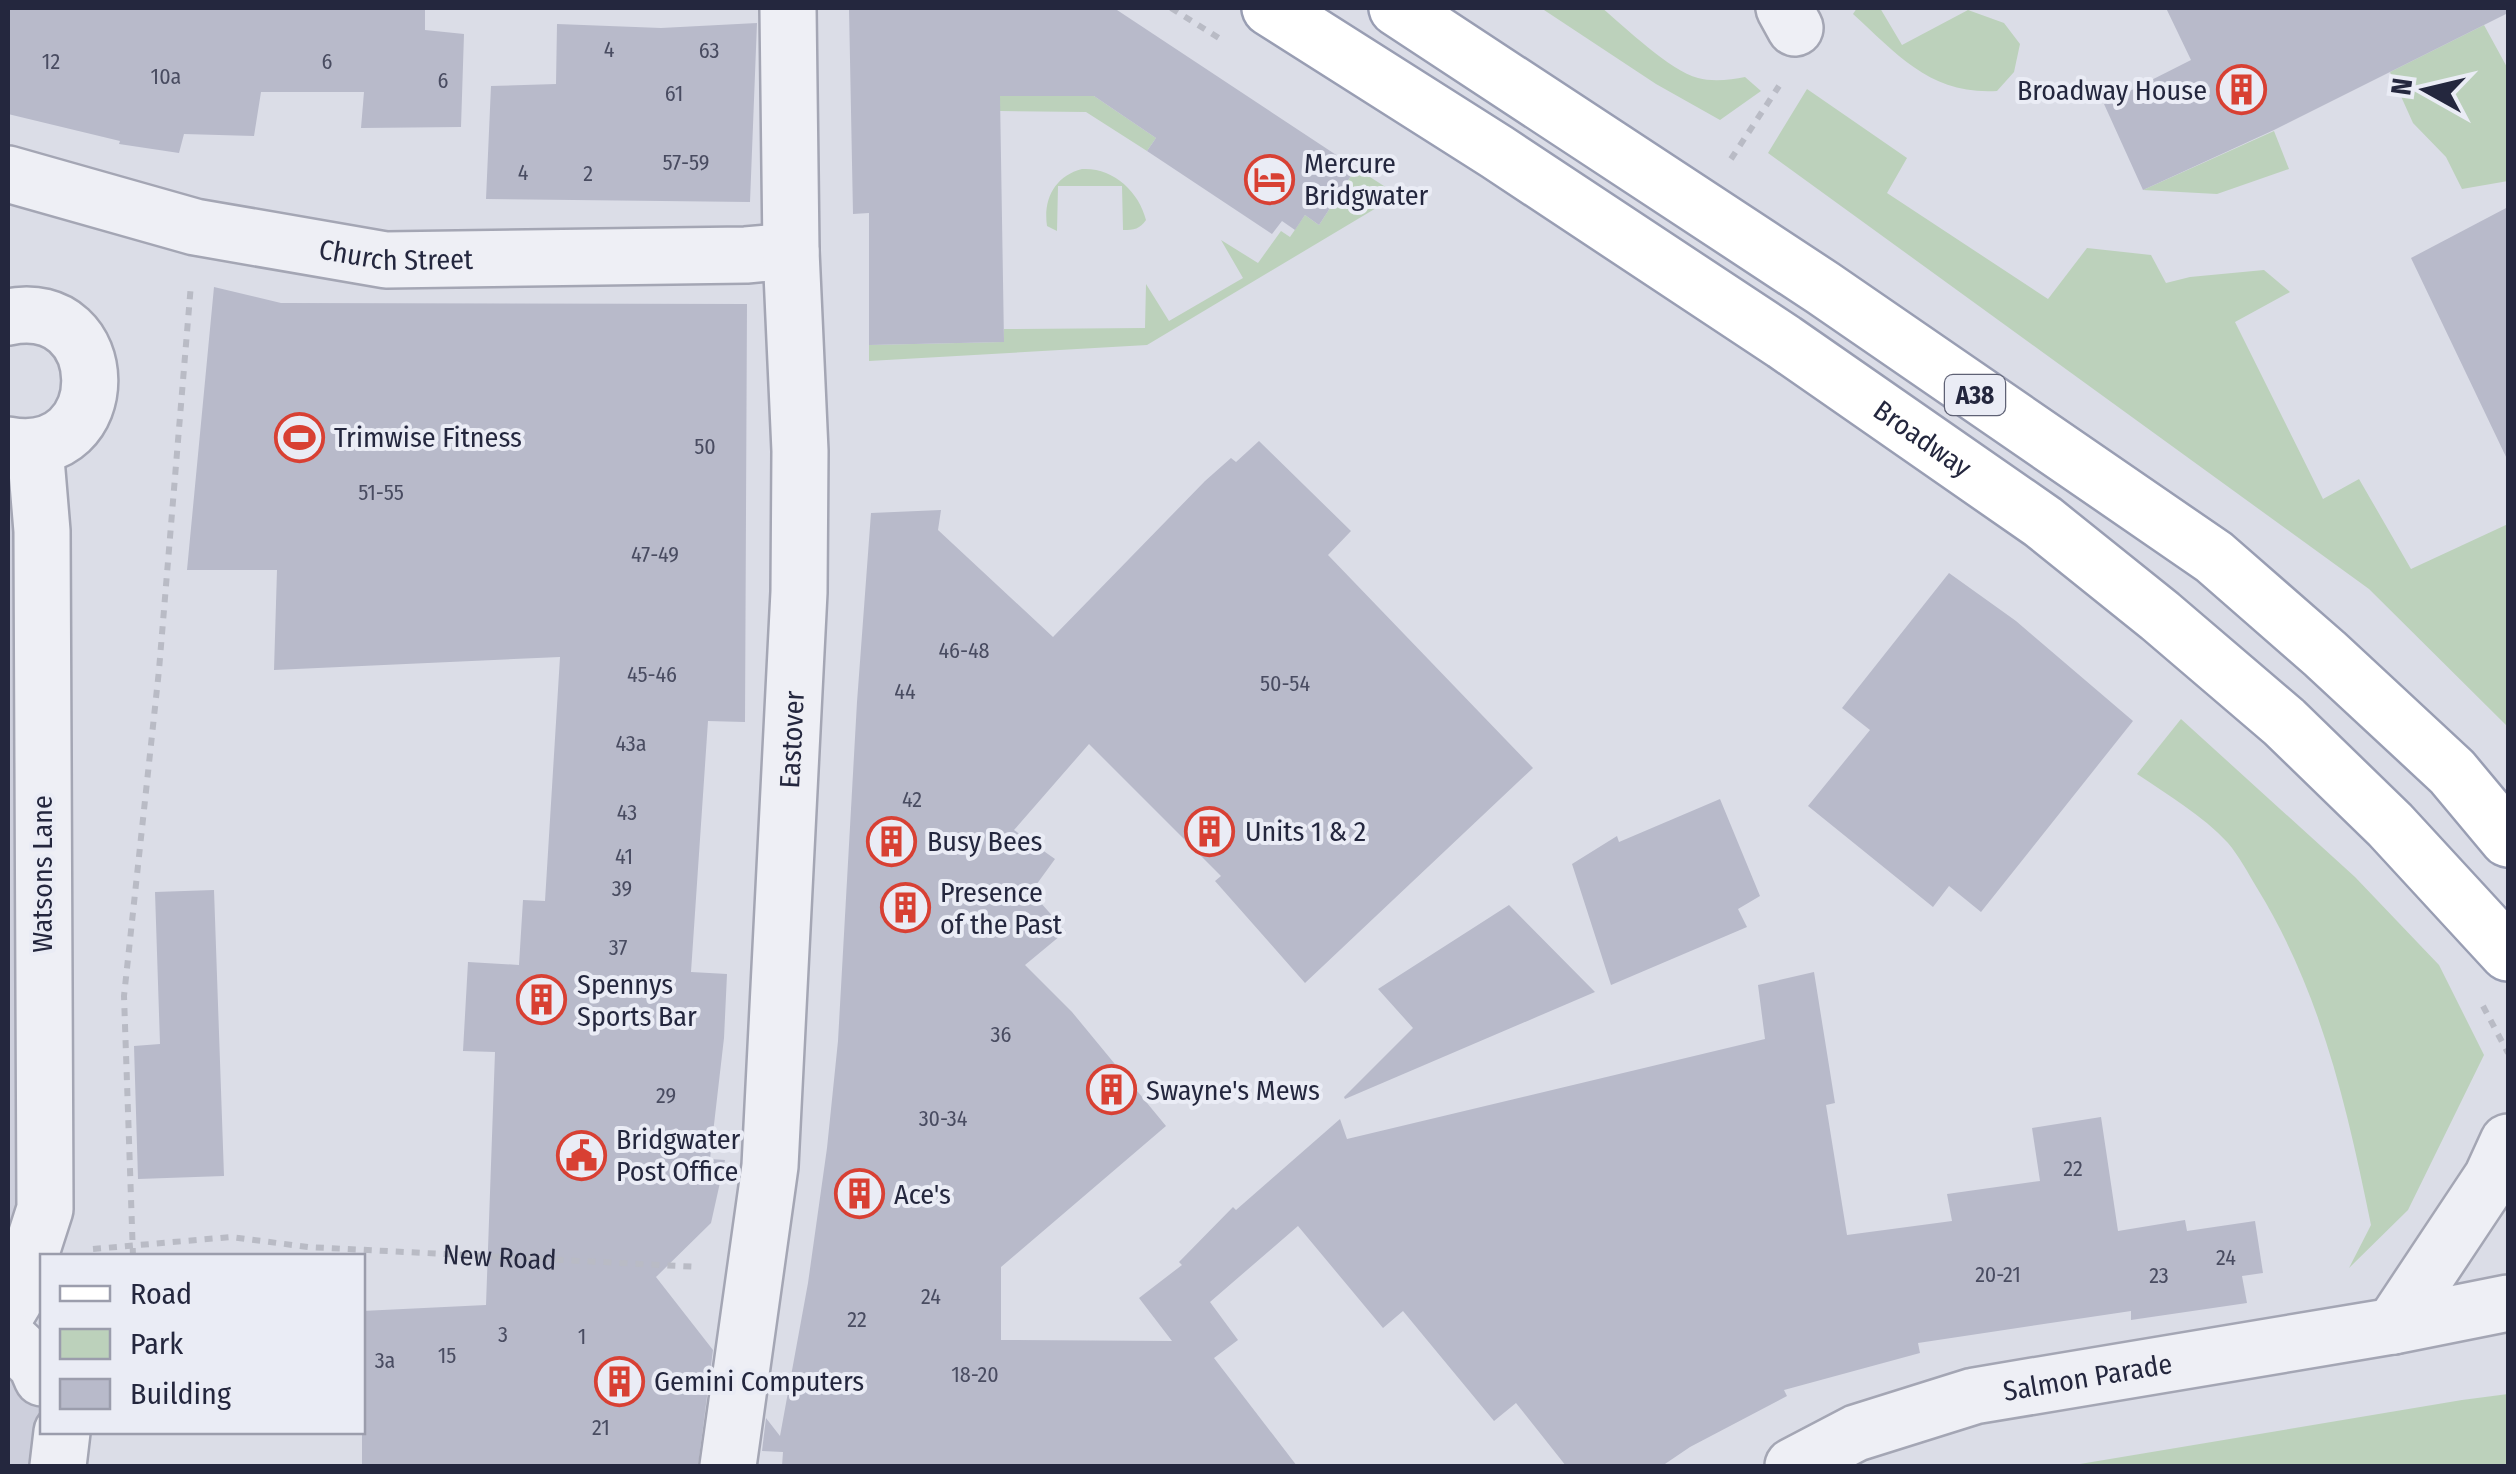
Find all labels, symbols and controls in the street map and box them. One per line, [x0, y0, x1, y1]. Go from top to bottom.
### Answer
house number: 4 [604, 36, 615, 63]
house number: 63 [699, 37, 719, 64]
north arrow [2376, 40, 2476, 140]
house number: 12 [42, 48, 60, 75]
house number: 6 [322, 48, 333, 75]
house number: 10a [151, 63, 181, 90]
building icon: Broadway House [2216, 64, 2268, 116]
house number: 6 [438, 67, 449, 94]
place label: Broadway House [2017, 74, 2207, 107]
text: N [2384, 76, 2419, 97]
house number: 61 [665, 80, 683, 107]
place label: Mercure Bridgwater [1304, 147, 1429, 212]
house number: 57-59 [663, 149, 709, 176]
hotel icon: Mercure Bridgwater [1243, 153, 1295, 205]
house number: 4 [518, 159, 529, 186]
house number: 2 [583, 160, 593, 187]
street label: Church Street [317, 233, 474, 277]
road number: A38 [1945, 375, 2005, 415]
street label: Broadway [1867, 394, 1978, 484]
sports icon: Trimwise Fitness [273, 411, 325, 463]
place label: Trimwise Fitness [334, 421, 522, 454]
house number: 50 [694, 433, 716, 460]
house number: 51-55 [358, 479, 404, 506]
house number: 47-49 [631, 541, 679, 568]
house number: 46-48 [938, 637, 990, 664]
house number: 45-46 [627, 661, 677, 688]
house number: 50-54 [1260, 670, 1310, 697]
house number: 44 [894, 678, 916, 705]
street label: Eastover [773, 690, 811, 789]
house number: 43a [615, 730, 647, 757]
house number: 42 [902, 786, 922, 813]
street label: Watsons Lane [26, 795, 59, 953]
house number: 43 [617, 799, 637, 826]
building icon: Units 1 & 2 [1184, 805, 1236, 857]
building icon: Busy Bees [866, 815, 918, 867]
place label: Units 1 & 2 [1245, 815, 1366, 848]
place label: Busy Bees [927, 825, 1043, 858]
house number: 41 [615, 843, 633, 870]
house number: 39 [612, 875, 632, 902]
place label: Presence of the Past [940, 876, 1063, 941]
building icon: Presence of the Past [879, 882, 931, 934]
house number: 37 [609, 934, 627, 961]
place label: Spennys Sports Bar [577, 968, 697, 1033]
building icon: Spennys Sports Bar [516, 974, 568, 1026]
house number: 36 [991, 1021, 1012, 1048]
building icon: Swayne's Mews [1085, 1064, 1137, 1116]
place label: Swayne's Mews [1146, 1074, 1320, 1107]
house number: 29 [656, 1082, 676, 1109]
house number: 30-34 [919, 1105, 968, 1132]
place label: Bridgwater Post Office [616, 1123, 741, 1188]
public building icon: Bridgwater Post Office [555, 1129, 607, 1181]
house number: 22 [2063, 1155, 2083, 1182]
building icon: Ace's [833, 1168, 885, 1220]
place label: Ace's [894, 1178, 951, 1211]
street label: New Road [442, 1238, 557, 1277]
house number: 24 [2216, 1244, 2236, 1271]
legend [40, 1254, 365, 1434]
house number: 20-21 [1975, 1261, 2021, 1288]
house number: 23 [2149, 1262, 2169, 1289]
text: Road [130, 1276, 192, 1312]
house number: 24 [921, 1283, 941, 1310]
house number: 22 [847, 1306, 867, 1333]
house number: 3 [498, 1321, 508, 1348]
house number: 1 [578, 1323, 586, 1350]
text: Park [130, 1326, 183, 1362]
house number: 15 [438, 1342, 456, 1369]
house number: 3a [375, 1347, 395, 1374]
street label: Salmon Parade [2001, 1347, 2175, 1408]
building icon: Gemini Computers [593, 1355, 645, 1407]
house number: 18-20 [951, 1361, 999, 1388]
place label: Gemini Computers [654, 1365, 864, 1398]
text: Building [130, 1376, 232, 1412]
house number: 21 [592, 1414, 610, 1441]

